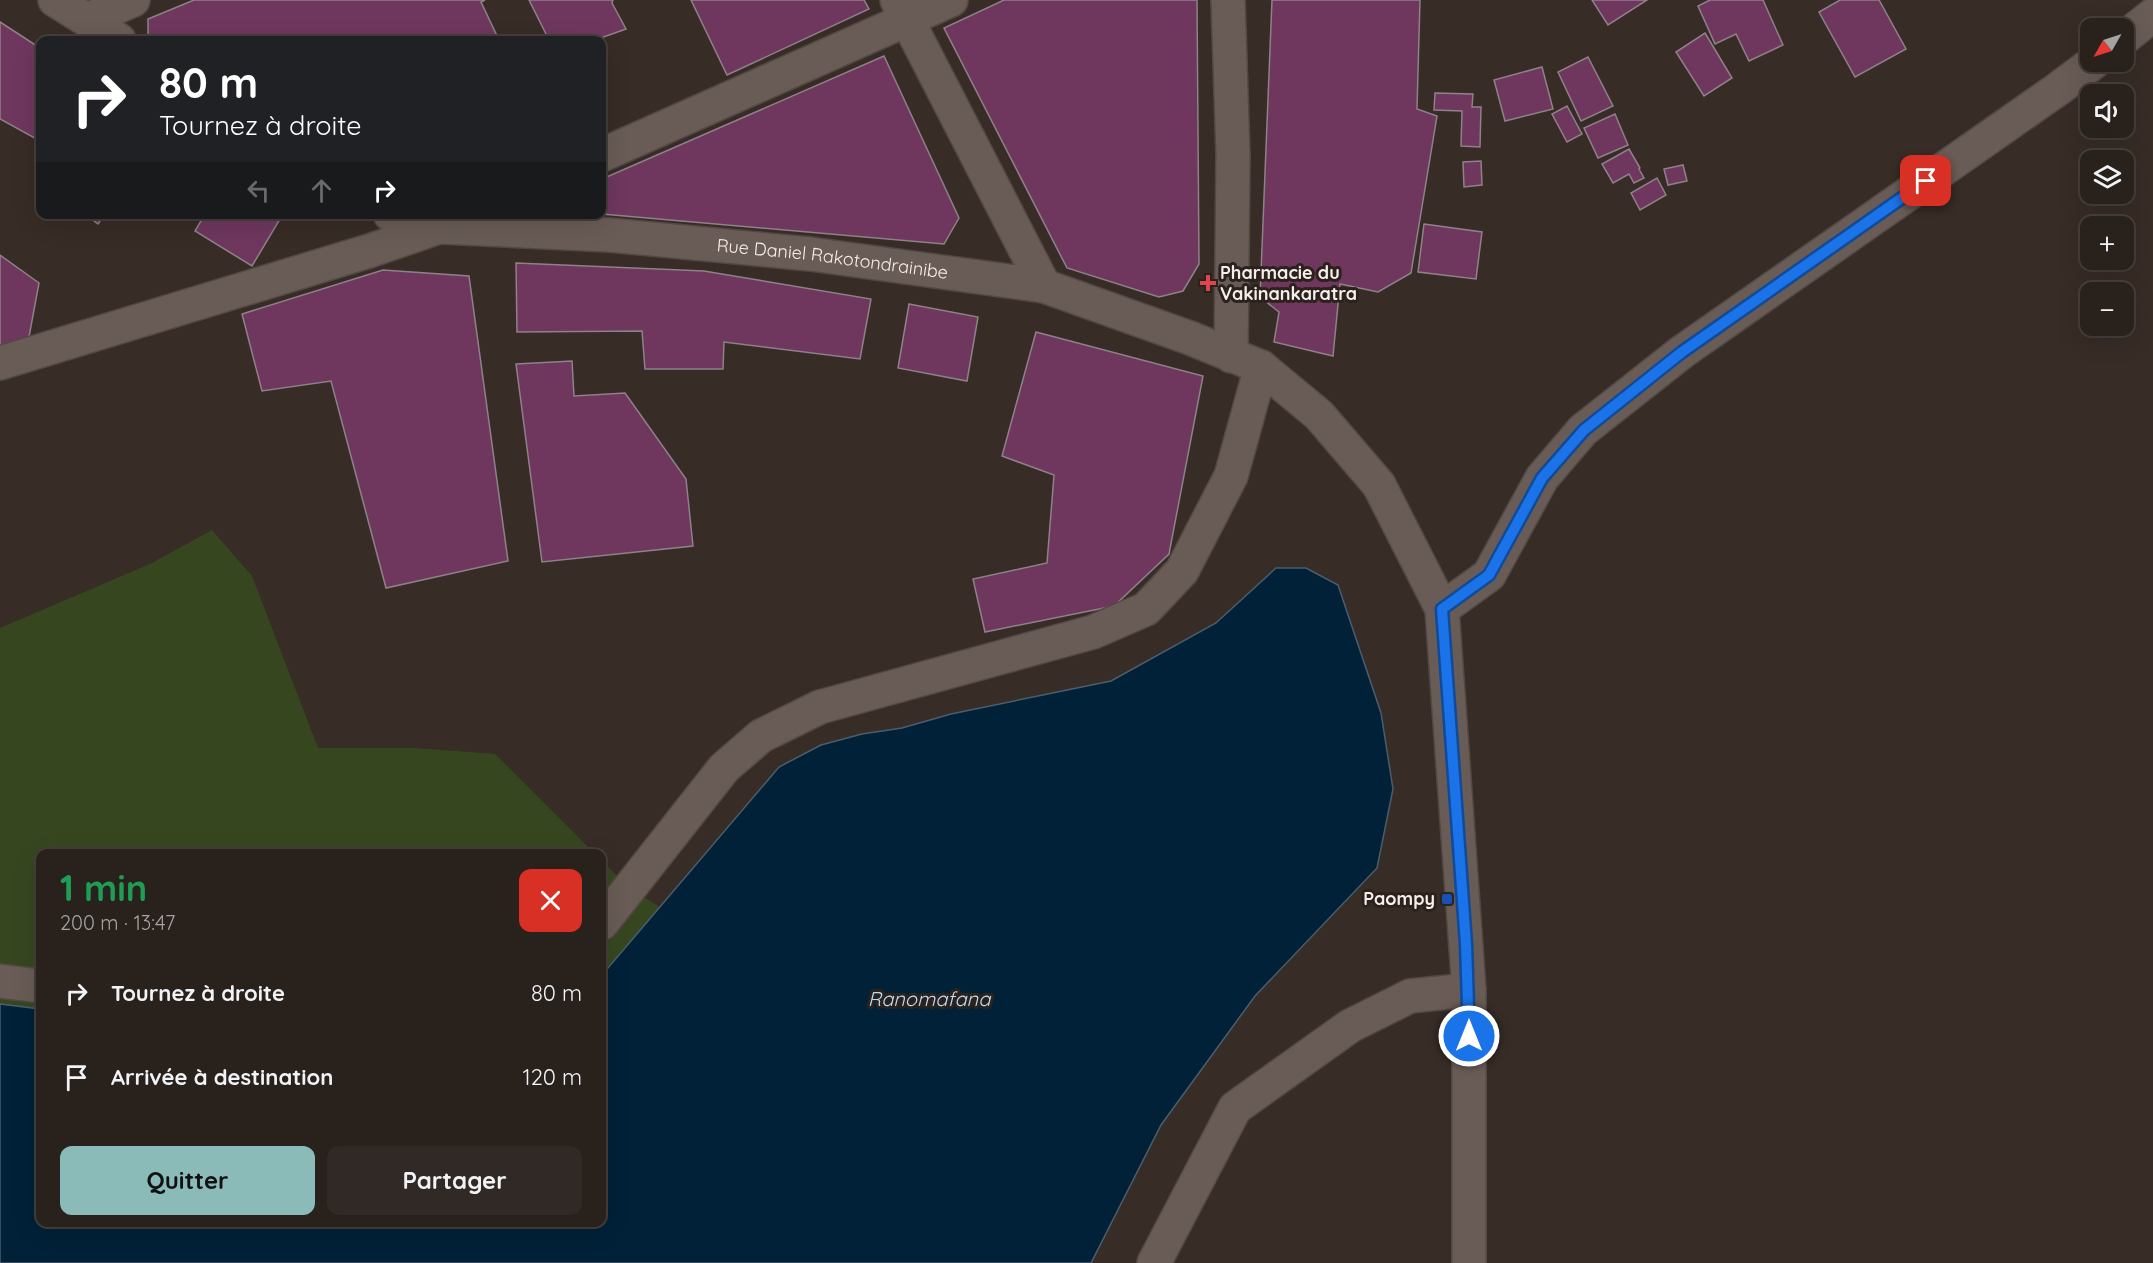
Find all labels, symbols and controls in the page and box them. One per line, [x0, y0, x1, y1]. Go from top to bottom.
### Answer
north arrow [2080, 18, 2134, 72]
map controls [2080, 18, 2134, 336]
text: 80 m [159, 56, 258, 109]
icon: right [60, 60, 138, 138]
button: sound [2080, 84, 2134, 138]
text: Tournez à droite [159, 108, 362, 142]
button: layers [2080, 150, 2134, 204]
pin [1900, 155, 1951, 206]
icon: arrive [1909, 164, 1942, 197]
icon: left [242, 174, 275, 207]
icon: ahead [305, 174, 338, 207]
icon: right [368, 174, 401, 207]
button: + [2080, 216, 2134, 270]
street label: Rue Daniel Rakotondrainibe [716, 233, 950, 284]
place label: Pharmacie du Vakinankaratra [1220, 261, 1357, 305]
marker: Pharmacie du Vakinankaratra [1201, 276, 1215, 290]
button: − [2080, 282, 2134, 336]
text: 1 min [60, 865, 147, 910]
button: close [519, 869, 582, 932]
place label: Paompy [1363, 887, 1435, 910]
marker: Paompy [1440, 892, 1454, 906]
text: 200 m · 13:47 [60, 910, 175, 935]
icon: right [60, 977, 93, 1010]
text: Tournez à droite [111, 979, 285, 1007]
text: 80 m [531, 979, 582, 1007]
water label: Ranomafana [868, 986, 992, 1011]
position arrow [1437, 1004, 1501, 1068]
icon: arrive [60, 1061, 93, 1094]
text: Arrivée à destination [111, 1063, 333, 1091]
text: 120 m [523, 1063, 582, 1091]
button: Quitter [60, 1146, 315, 1215]
button: Partager [327, 1146, 582, 1215]

